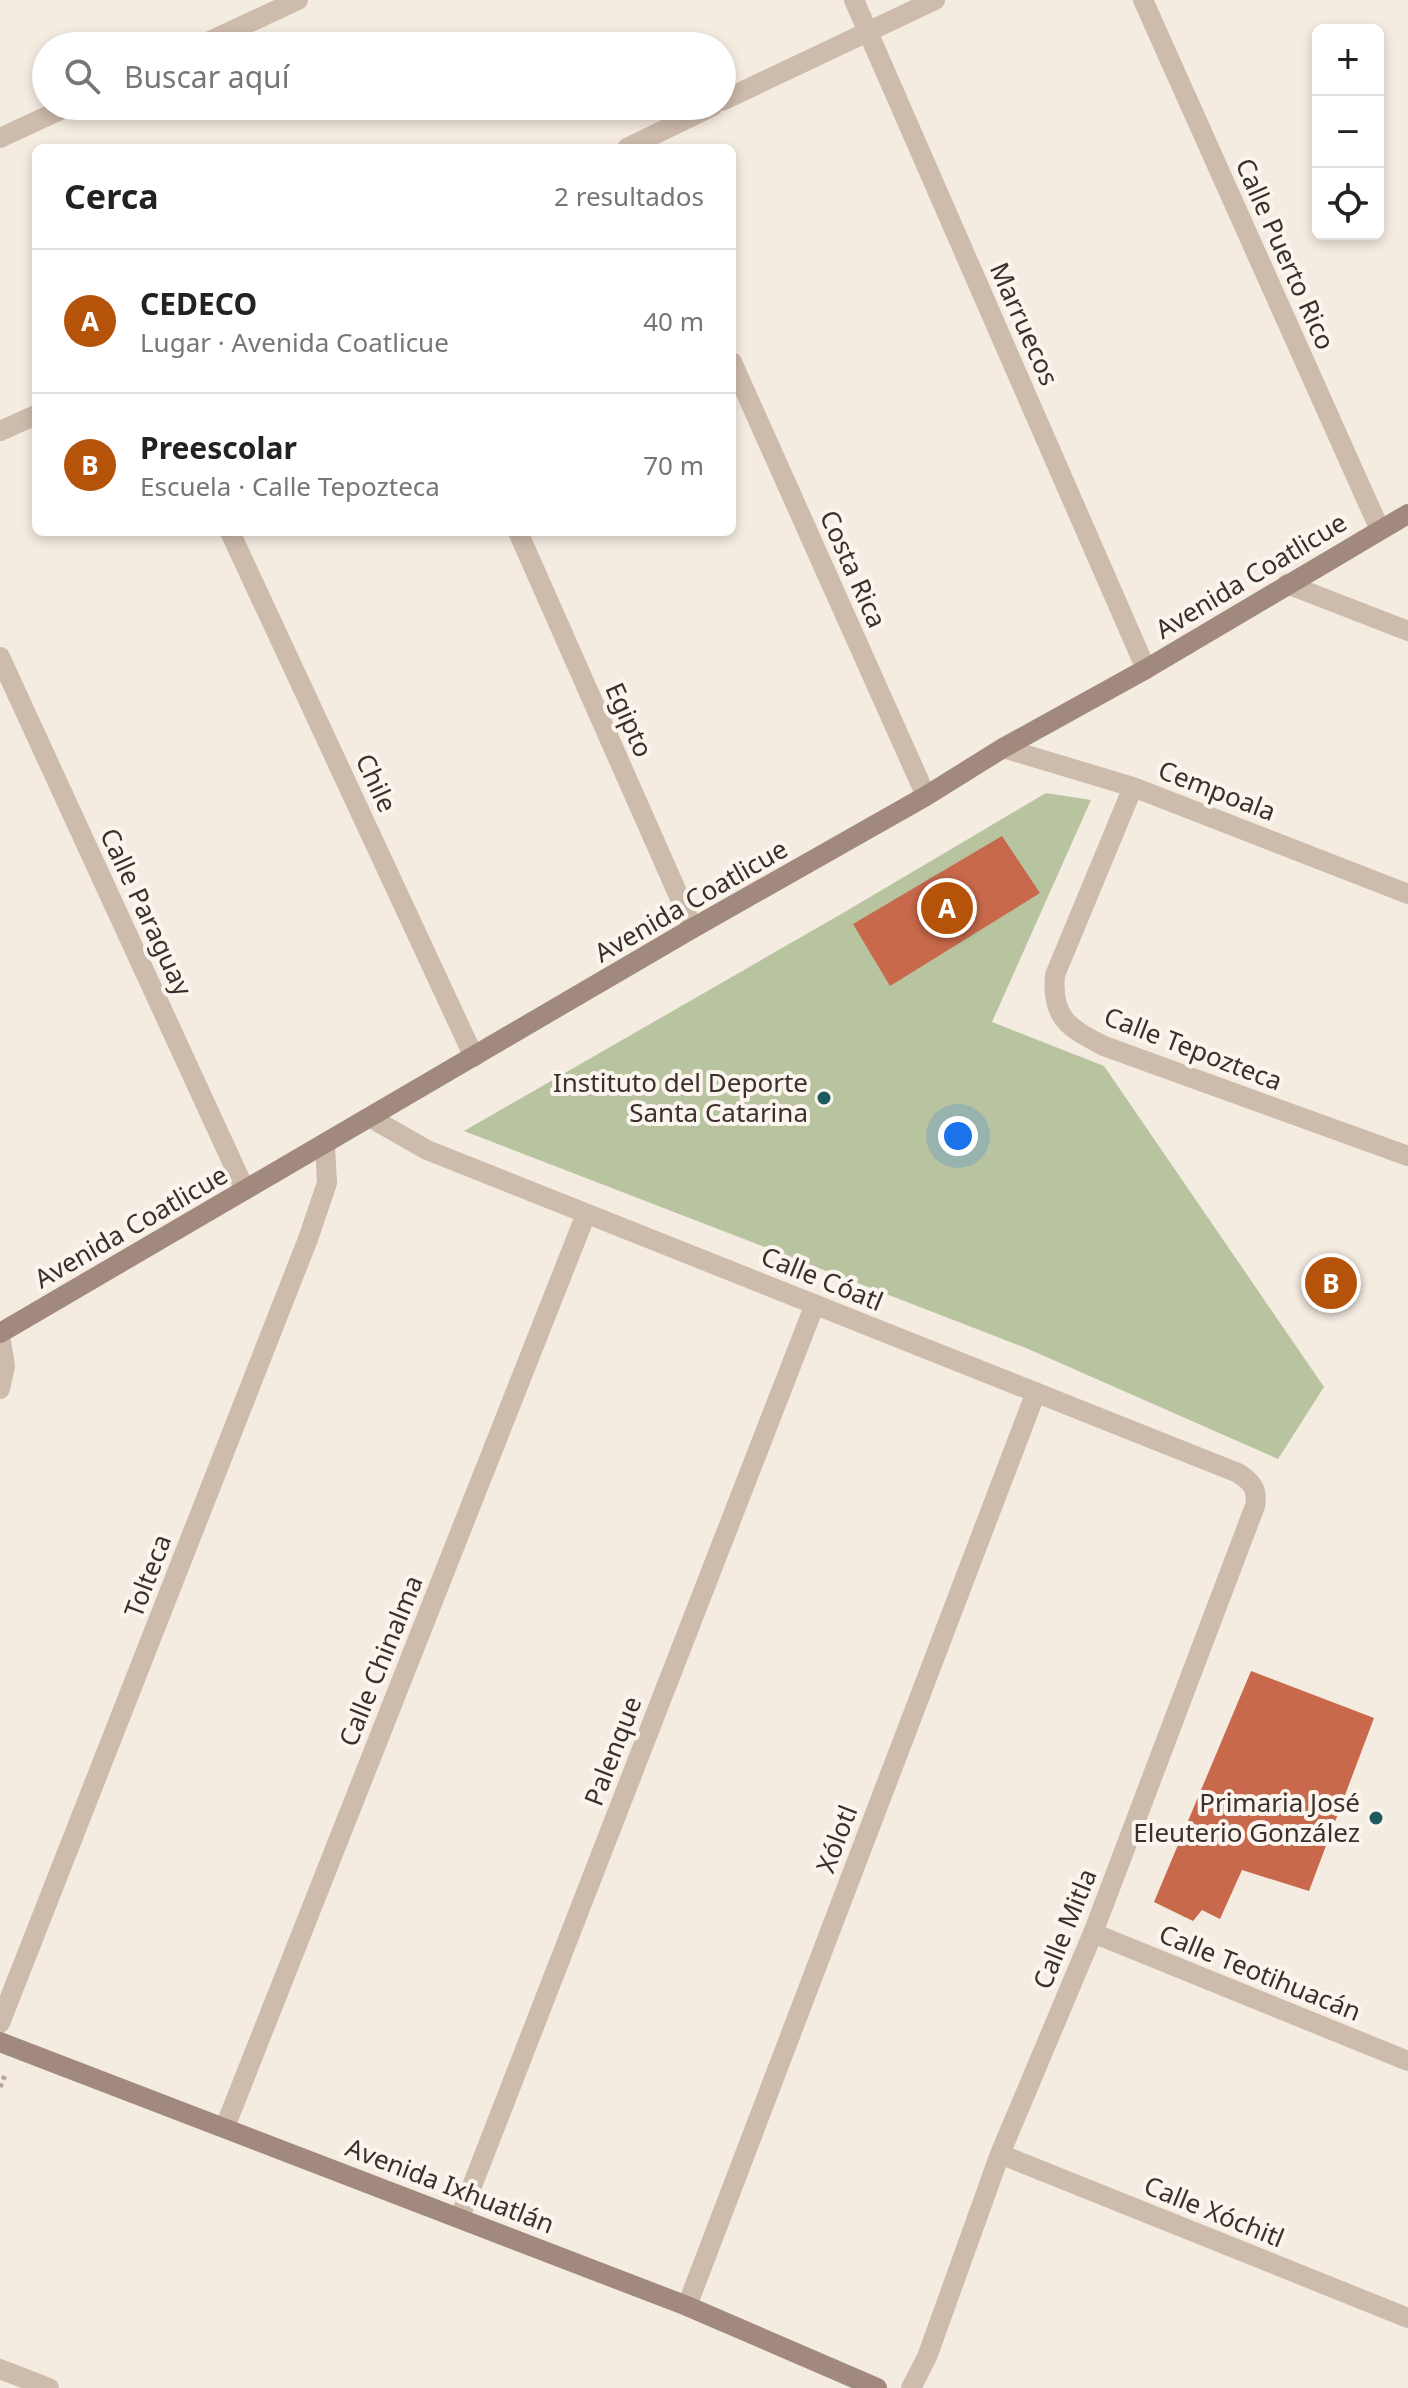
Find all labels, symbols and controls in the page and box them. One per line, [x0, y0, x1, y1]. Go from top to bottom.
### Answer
map controls [1312, 24, 1384, 240]
button: + [1312, 24, 1384, 96]
search box [32, 32, 736, 120]
icon: search [60, 54, 104, 98]
text: Buscar aquí [124, 56, 289, 97]
button: − [1312, 96, 1384, 168]
street label: Calle Puerto Rico [1228, 152, 1344, 355]
button: locate [1312, 168, 1384, 240]
text: Cerca [64, 173, 159, 219]
text: 2 resultados [554, 178, 704, 214]
street label: Marruecos [982, 256, 1068, 391]
text: CEDECO [140, 283, 257, 324]
text: A [81, 303, 99, 339]
text: 40 m [643, 303, 704, 339]
text: Lugar · Avenida Coatlicue [140, 324, 449, 360]
text: Preescolar [140, 427, 297, 468]
text: B [81, 447, 99, 483]
text: 70 m [643, 447, 704, 483]
text: Escuela · Calle Tepozteca [140, 468, 440, 504]
street label: Costa Rica [812, 504, 896, 633]
street label: Avenida Coatlicue [1148, 504, 1353, 647]
street label: Egipto [598, 677, 662, 763]
street label: Chile [348, 748, 406, 818]
street label: Cempoala [1153, 751, 1281, 829]
street label: Calle Paraguay [92, 822, 202, 1002]
street label: Avenida Coatlicue [587, 830, 794, 970]
pin: A [921, 878, 973, 938]
street label: Calle Tepozteca [1099, 998, 1288, 1099]
place label: Instituto del Deporte Santa Catarina [553, 1064, 808, 1130]
marker: Instituto del Deporte Santa Catarina [815, 1089, 833, 1107]
your location [938, 1116, 978, 1156]
street label: Avenida Coatlicue [27, 1156, 234, 1296]
street label: Calle Cóatl [756, 1237, 889, 1319]
pin: B [1305, 1253, 1357, 1313]
street label: Tolteca [115, 1529, 179, 1622]
street label: Calle Chinalma [329, 1570, 431, 1751]
street label: Palenque [575, 1691, 649, 1811]
place label: Primaria José Eleuterio González [1133, 1784, 1360, 1850]
street label: Xólotl [807, 1800, 865, 1878]
marker: Primaria José Eleuterio González [1367, 1809, 1385, 1827]
street label: Calle Mitla [1024, 1863, 1105, 1994]
street label: Calle Teotihuacán [1154, 1915, 1367, 2029]
street label: Avenida Ixhuatlán [341, 2129, 560, 2241]
street label: Calle Xóchitl [1139, 2167, 1290, 2256]

